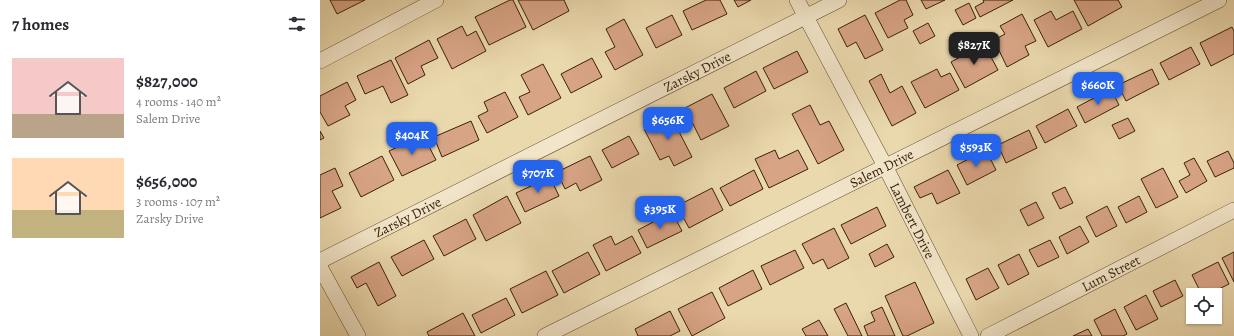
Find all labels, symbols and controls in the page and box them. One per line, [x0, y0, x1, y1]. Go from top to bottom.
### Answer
text: 7 homes [12, 13, 69, 36]
icon: filters [286, 13, 308, 35]
pin: $827K [946, 32, 1002, 66]
text: $827K [958, 36, 990, 53]
street label: Zarsky Drive [660, 47, 734, 96]
text: $827,000 [136, 70, 198, 93]
pin: $660K [1070, 72, 1126, 106]
icon: home [44, 74, 92, 122]
text: $660K [1081, 76, 1115, 93]
text: 4 rooms · 140 m² [136, 93, 221, 110]
pin: $656K [640, 107, 696, 141]
text: Salem Drive [136, 110, 200, 127]
text: $656K [652, 111, 684, 128]
pin: $404K [384, 122, 440, 156]
text: $404K [395, 126, 429, 143]
pin: $593K [948, 134, 1004, 168]
text: $593K [960, 138, 992, 155]
street label: Salem Drive [846, 144, 917, 192]
pin: $707K [510, 160, 566, 194]
text: $707K [522, 164, 554, 181]
text: $656,000 [136, 170, 197, 193]
icon: home [44, 174, 92, 222]
street label: Lambert Drive [885, 179, 940, 262]
street label: Zarsky Drive [371, 192, 444, 242]
text: 3 rooms · 107 m² [136, 193, 220, 210]
pin: $395K [632, 196, 688, 230]
text: $395K [644, 200, 676, 217]
text: Zarsky Drive [136, 210, 204, 227]
street label: Lum Street [1078, 250, 1144, 296]
map controls [1186, 288, 1222, 324]
button: locate [1186, 288, 1222, 324]

